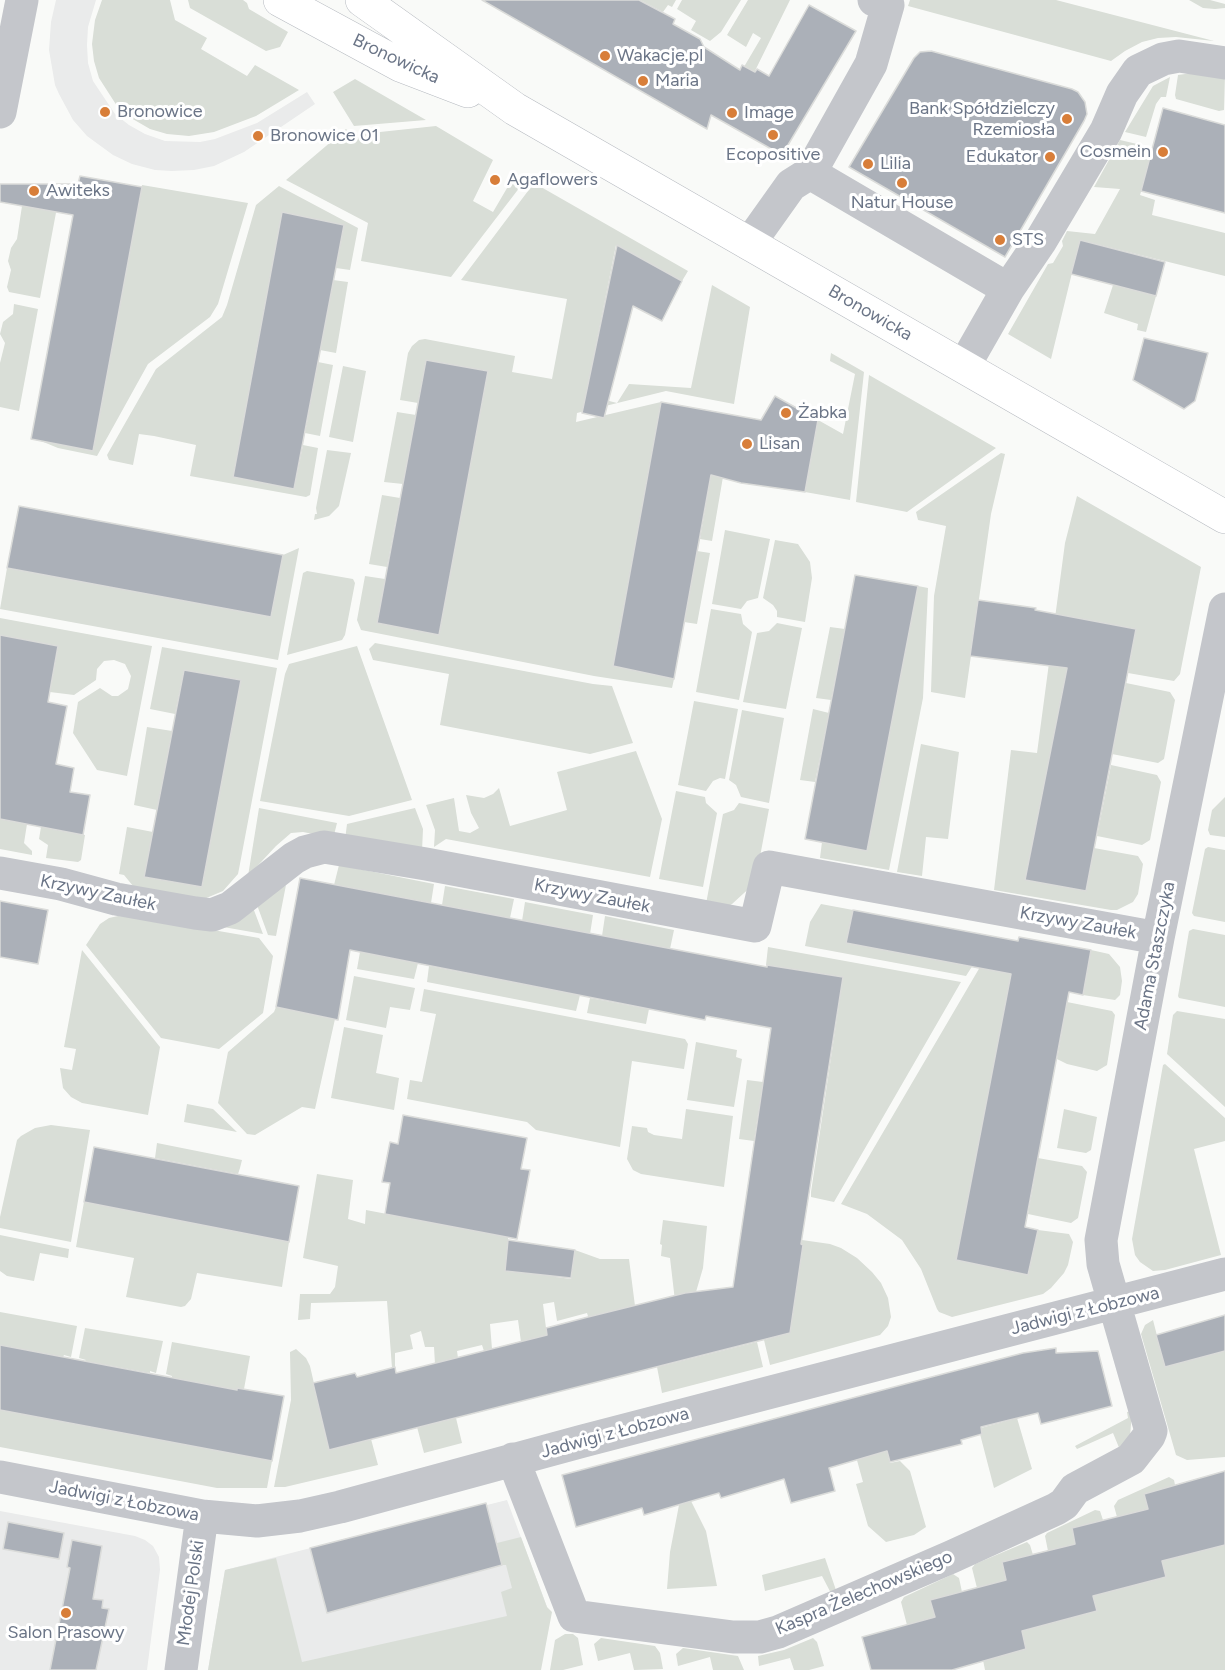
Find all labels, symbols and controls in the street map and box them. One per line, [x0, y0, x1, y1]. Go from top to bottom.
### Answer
street label: Bronowicka [349, 29, 443, 89]
place label: Wakacje.pl [617, 45, 703, 67]
marker: Wakacje.pl [598, 49, 612, 63]
place label: Maria [655, 70, 699, 92]
marker: Maria [636, 74, 650, 88]
place label: Bank Spółdzielczy Rzemiosła [909, 98, 1055, 140]
place label: Bronowice [117, 101, 203, 123]
place label: Image [744, 102, 794, 124]
marker: Bronowice [98, 105, 112, 119]
marker: Image [725, 106, 739, 120]
marker: Bank Spółdzielczy Rzemiosła [1060, 112, 1074, 126]
place label: Bronowice 01 [270, 125, 379, 147]
marker: Ecopositive [766, 128, 780, 142]
marker: Bronowice 01 [251, 129, 265, 143]
place label: Cosmein [1080, 141, 1151, 163]
place label: Ecopositive [726, 144, 820, 166]
marker: Cosmein [1156, 145, 1170, 159]
place label: Edukator [966, 146, 1038, 168]
marker: Edukator [1043, 150, 1057, 164]
place label: Lilia [880, 153, 911, 175]
marker: Lilia [861, 157, 875, 171]
place label: Agaflowers [507, 169, 598, 191]
marker: Agaflowers [488, 173, 502, 187]
marker: Natur House [895, 176, 909, 190]
place label: Awiteks [46, 180, 110, 202]
marker: Awiteks [27, 184, 41, 198]
place label: Natur House [851, 192, 953, 214]
place label: STS [1012, 229, 1044, 251]
marker: STS [993, 233, 1007, 247]
street label: Bronowicka [824, 280, 916, 346]
place label: Żabka [798, 402, 847, 424]
marker: Żabka [779, 406, 793, 420]
place label: Lisan [759, 433, 800, 455]
marker: Lisan [740, 437, 754, 451]
street label: Krzywy Zaułek [38, 870, 158, 916]
street label: Krzywy Zaułek [532, 874, 652, 918]
street label: Adama Staszczyka [1130, 880, 1180, 1032]
street label: Krzywy Zaułek [1018, 902, 1138, 944]
street label: Jadwigi z Łobzowa [1009, 1282, 1161, 1340]
street label: Jadwigi z Łobzowa [539, 1403, 691, 1463]
street label: Jadwigi z Łobzowa [47, 1476, 201, 1526]
street label: Młodej Polski [173, 1539, 209, 1647]
street label: Kaspra Żelechowskiego [772, 1546, 956, 1640]
marker: Salon Prasowy [59, 1606, 73, 1620]
place label: Salon Prasowy [8, 1622, 124, 1644]

